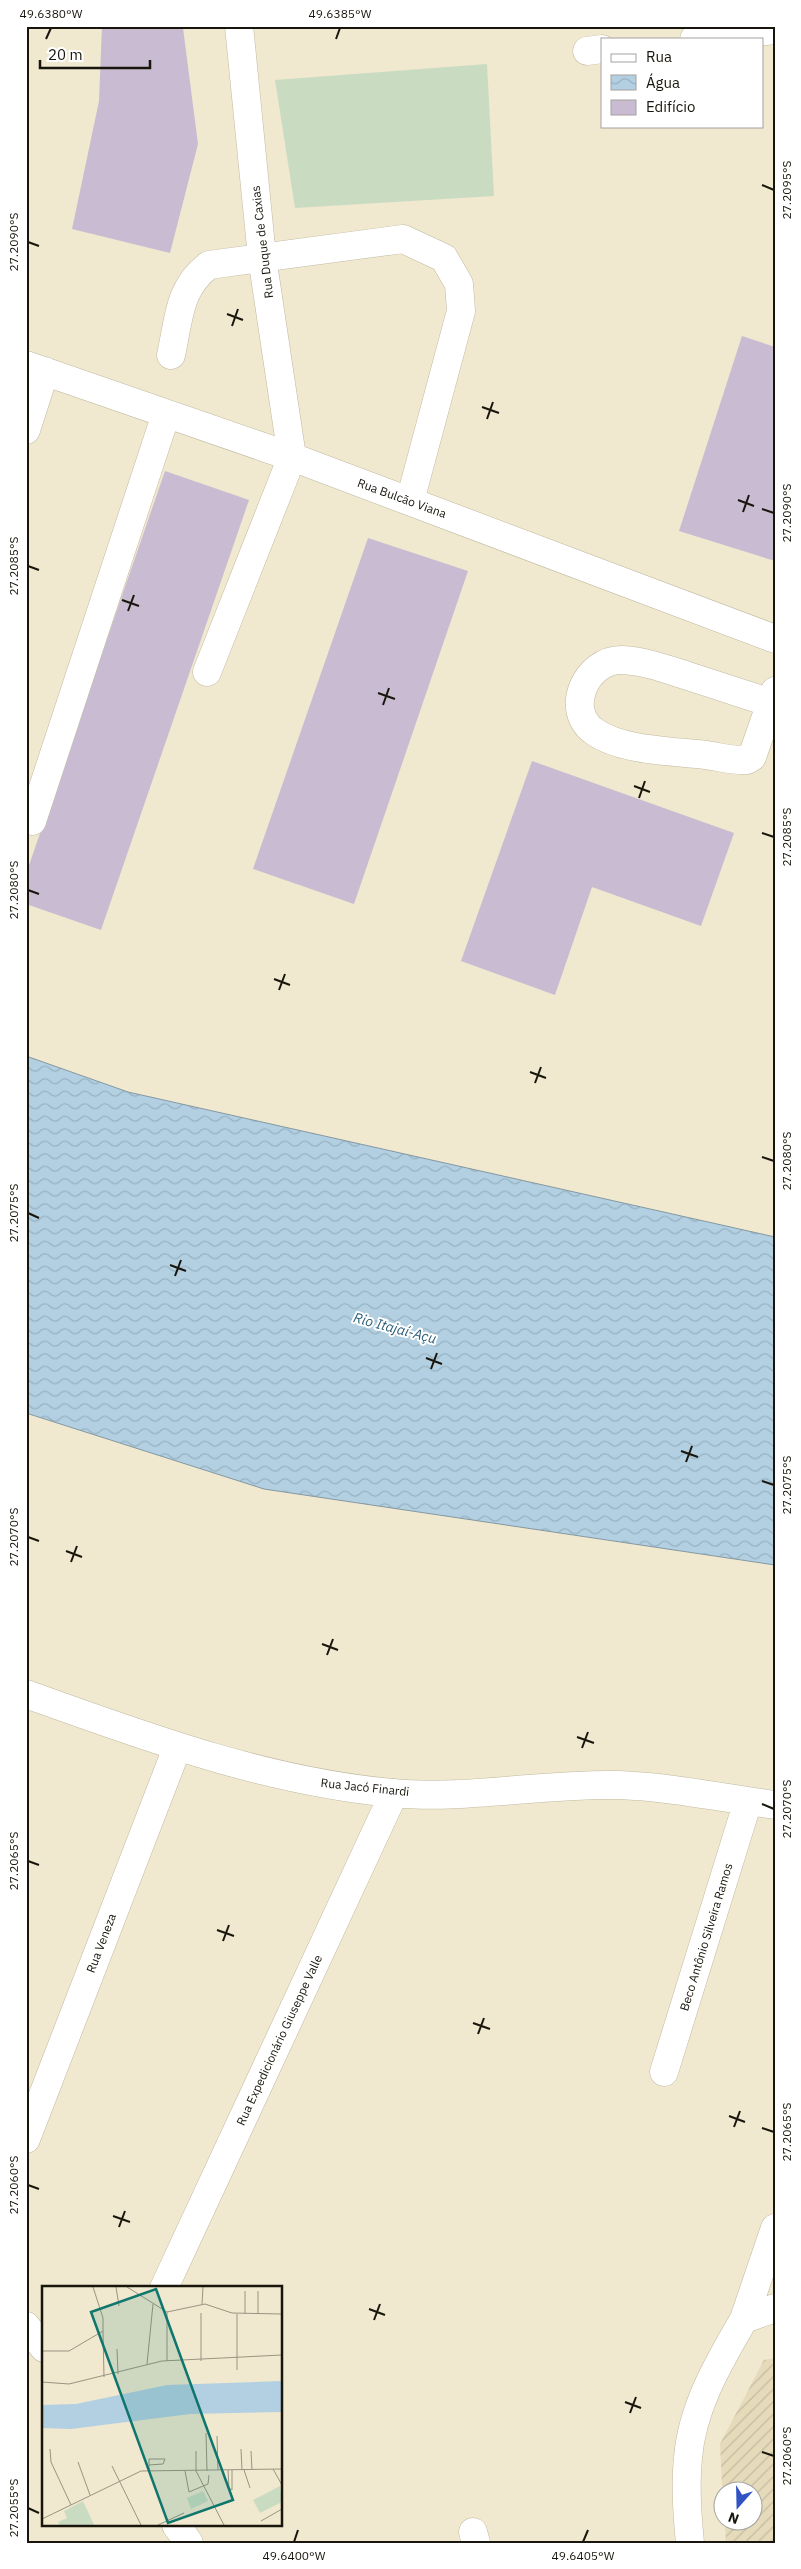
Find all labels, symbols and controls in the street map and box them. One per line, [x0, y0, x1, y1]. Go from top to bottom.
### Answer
text: 49.6380°W [20, 6, 83, 21]
text: 49.6385°W [309, 6, 372, 21]
scale bar [40, 38, 150, 70]
legend [601, 38, 764, 128]
text: 20 m [48, 45, 83, 64]
text: Rua [646, 47, 672, 66]
text: Água [646, 73, 680, 92]
text: Edifício [646, 97, 695, 116]
text: 27.2095°S [779, 160, 794, 220]
street label: Rua Duque de Caxias [248, 185, 276, 299]
text: 27.2090°S [6, 212, 21, 272]
street label: Rua Bulcão Viana [355, 475, 449, 521]
text: 27.2090°S [779, 483, 794, 543]
text: 27.2085°S [6, 536, 21, 596]
text: 27.2085°S [779, 807, 794, 867]
text: 27.2080°S [6, 860, 21, 920]
text: 27.2080°S [779, 1131, 794, 1191]
text: 27.2075°S [6, 1183, 21, 1243]
water label: Rio Itajaí-Açu [352, 1308, 439, 1348]
text: 27.2075°S [779, 1455, 794, 1515]
text: 27.2070°S [6, 1507, 21, 1567]
street label: Rua Jacó Finardi [320, 1775, 410, 1799]
text: 27.2070°S [779, 1779, 794, 1839]
text: 27.2065°S [6, 1831, 21, 1891]
street label: Beco Antônio Silveira Ramos [676, 1861, 736, 2013]
street label: Rua Veneza [83, 1911, 119, 1975]
street label: Rua Expedicionário Giuseppe Valle [233, 1952, 325, 2128]
text: 27.2065°S [779, 2102, 794, 2162]
text: 27.2060°S [6, 2155, 21, 2215]
inset map [42, 2286, 282, 2526]
text: 27.2060°S [779, 2426, 794, 2486]
text: 27.2055°S [6, 2478, 21, 2538]
north arrow [714, 2482, 764, 2532]
text: N [726, 2508, 741, 2528]
text: 49.6400°W [263, 2548, 326, 2563]
text: 49.6405°W [552, 2548, 615, 2563]

